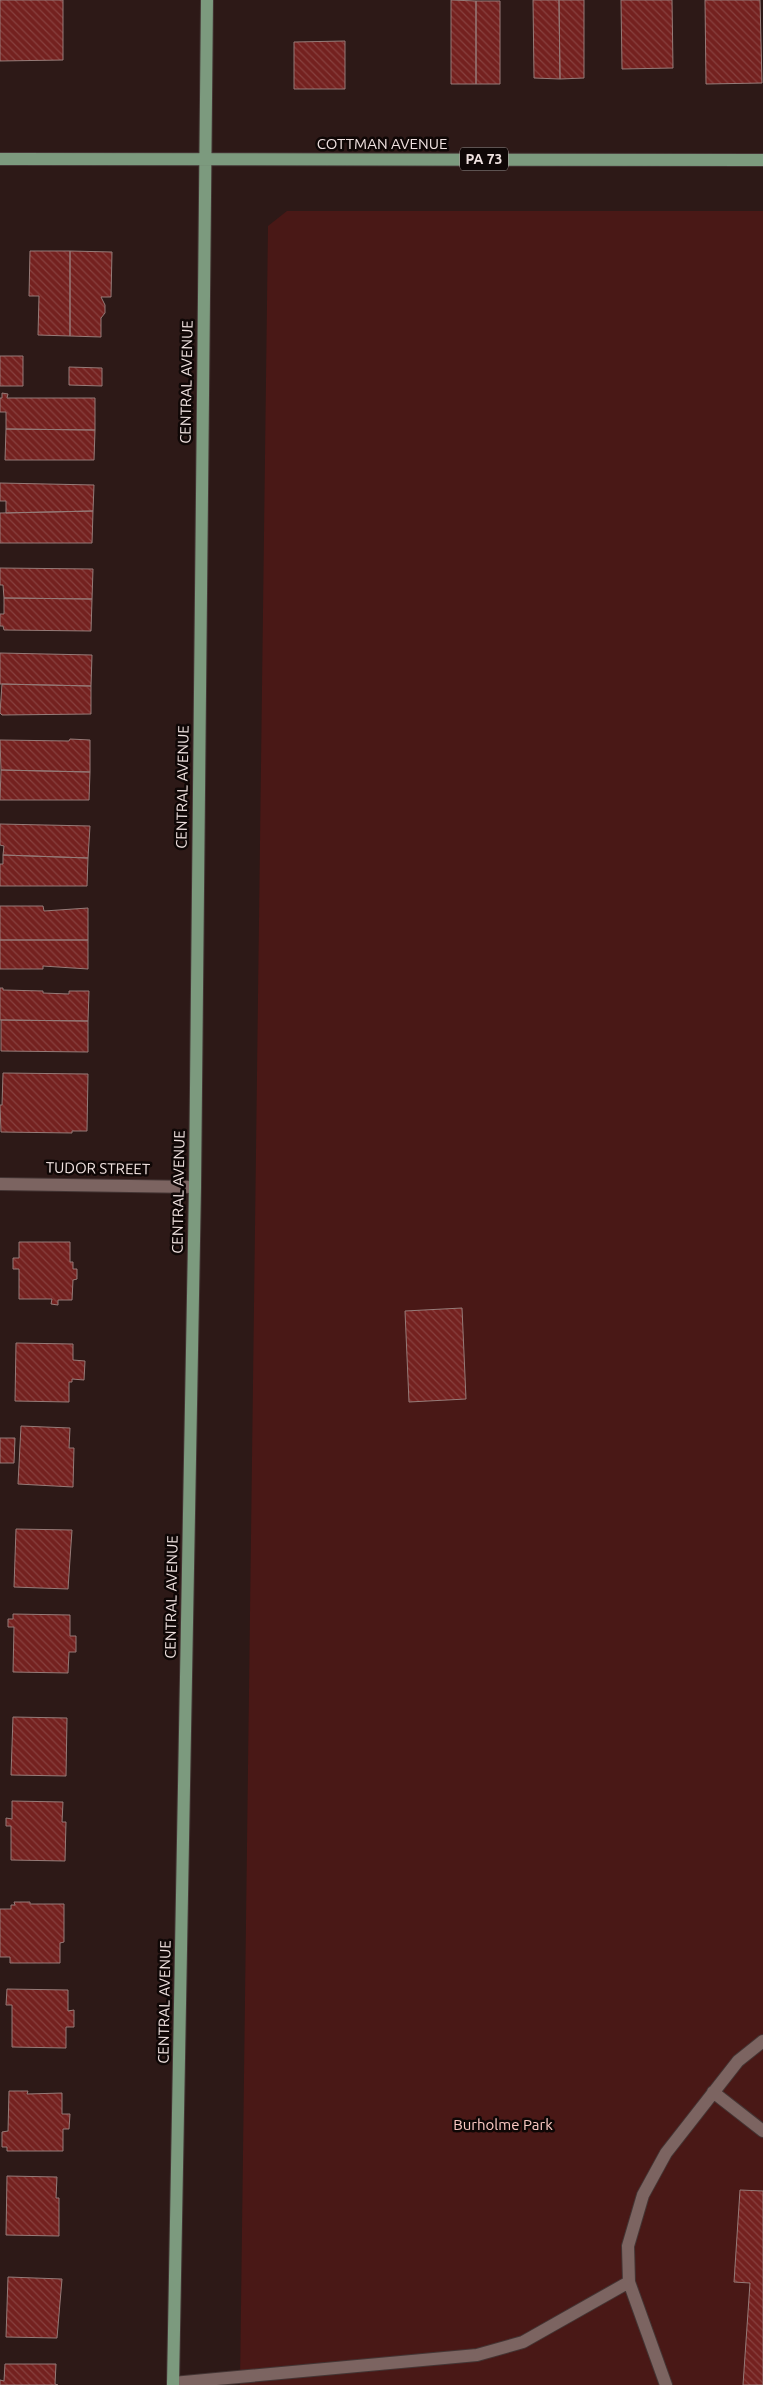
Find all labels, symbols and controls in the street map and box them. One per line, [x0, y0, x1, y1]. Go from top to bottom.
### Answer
street label: COTTMAN AVENUE [317, 135, 447, 152]
road number: PA 73 [460, 148, 508, 170]
street label: CENTRAL AVENUE [176, 320, 196, 444]
street label: CENTRAL AVENUE [172, 725, 192, 849]
street label: CENTRAL AVENUE [168, 1130, 188, 1254]
street label: TUDOR STREET [46, 1159, 151, 1177]
street label: CENTRAL AVENUE [161, 1535, 181, 1659]
street label: CENTRAL AVENUE [154, 1940, 174, 2064]
park label: Burholme Park [453, 2116, 553, 2133]

